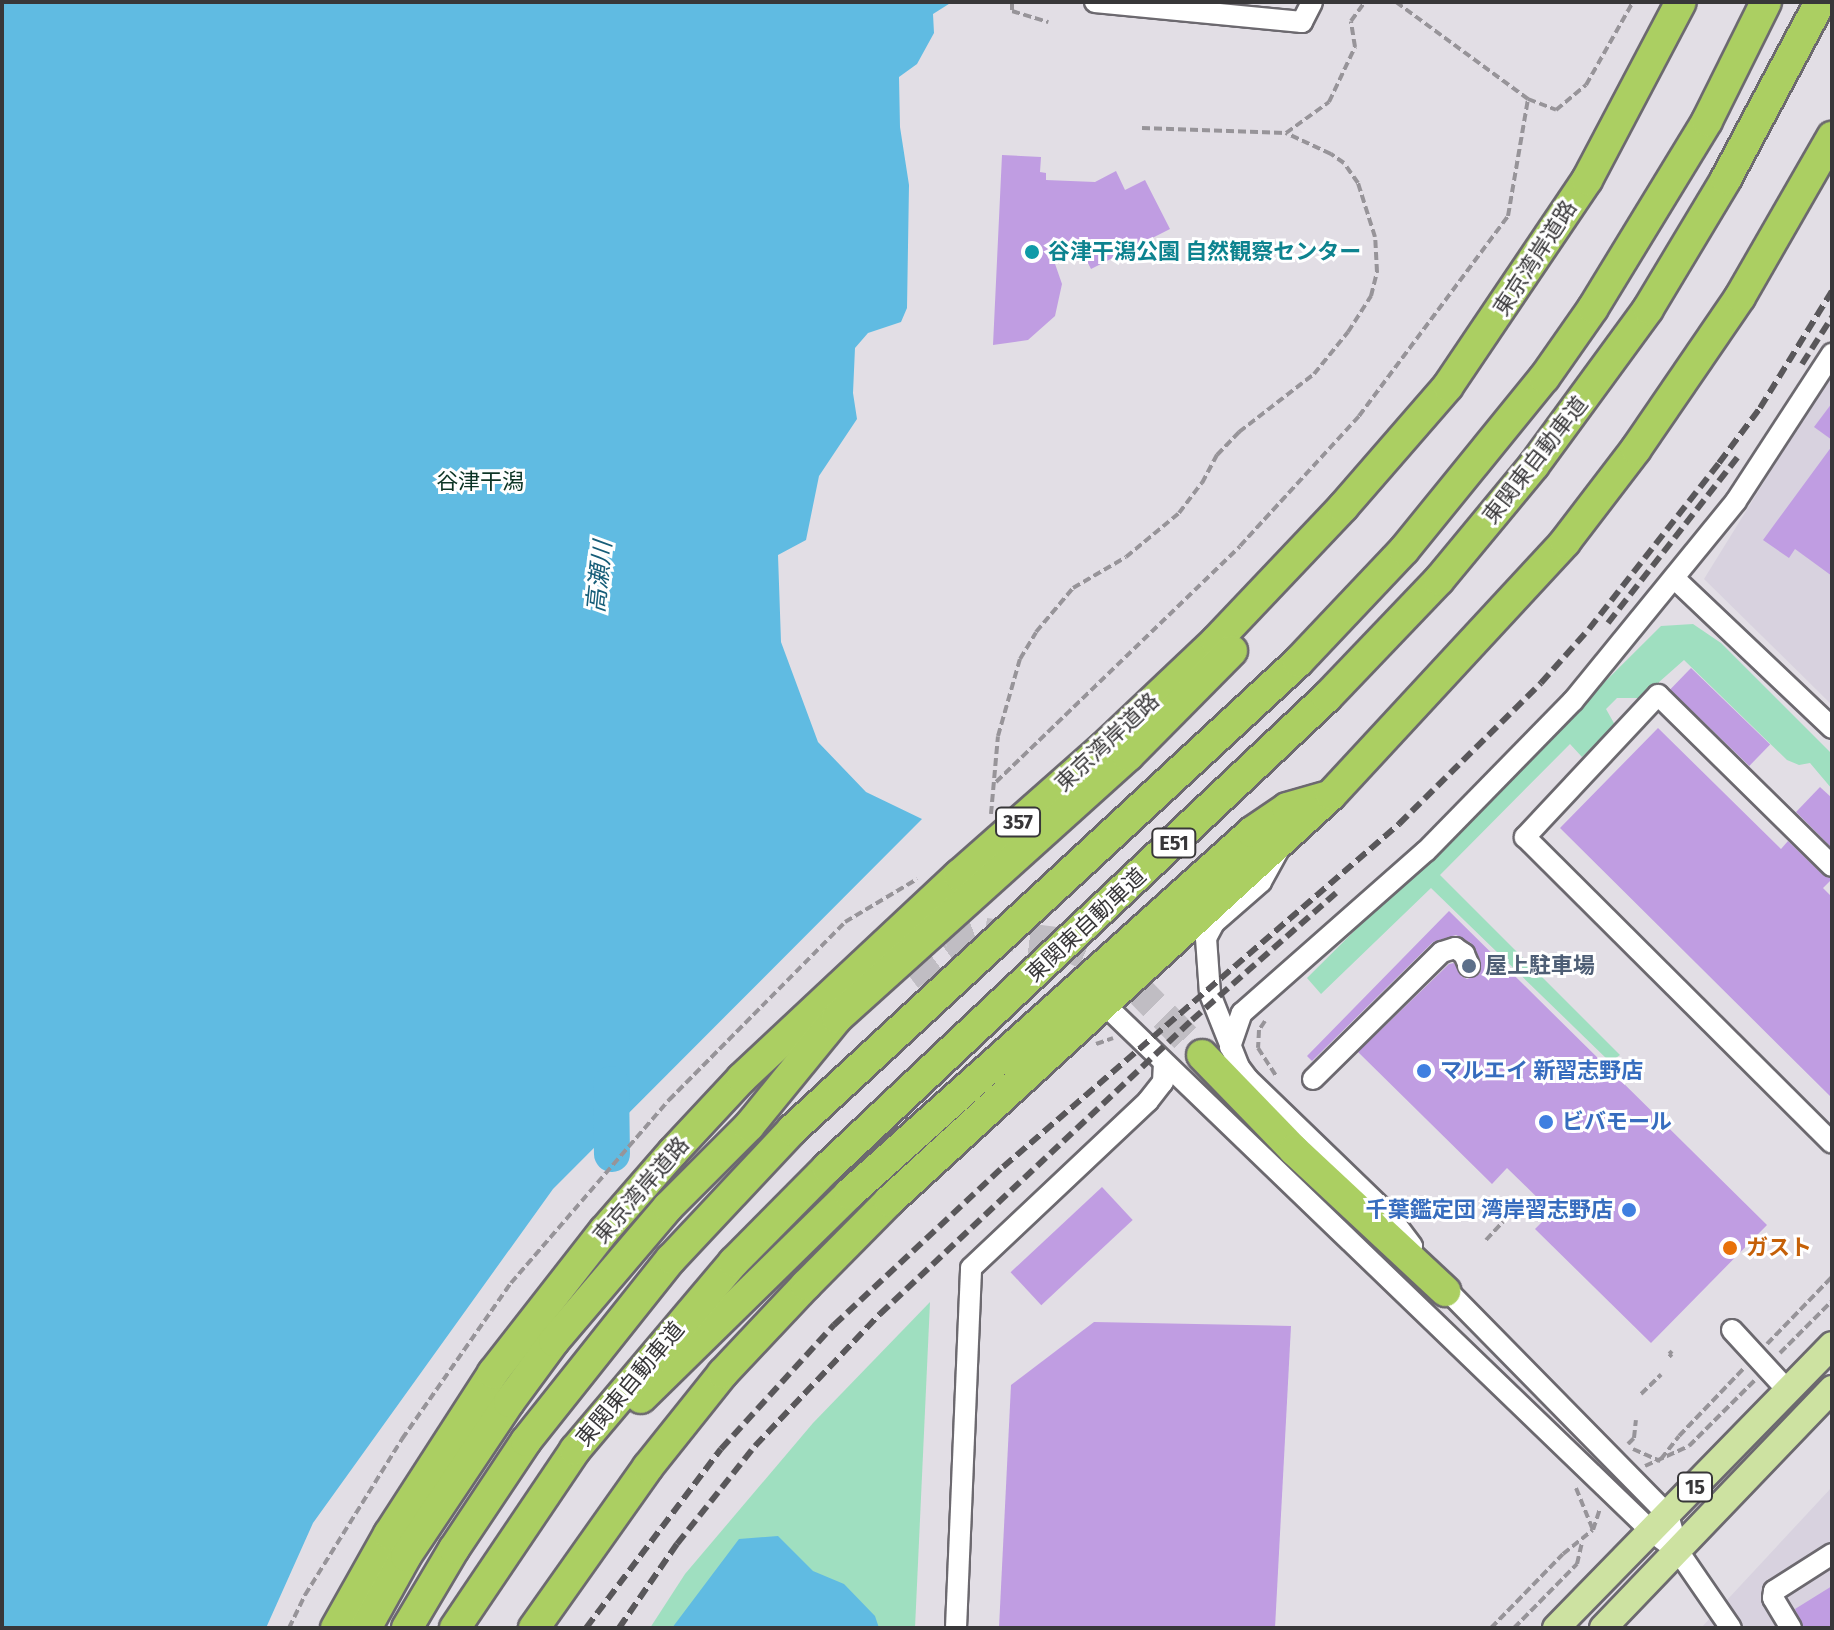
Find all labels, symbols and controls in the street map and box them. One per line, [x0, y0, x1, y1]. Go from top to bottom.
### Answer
street label: 東京湾岸道路 [1488, 195, 1582, 321]
place label: 谷津干潟公園 自然観察センター [1048, 239, 1361, 265]
marker: 谷津干潟公園 自然観察センター [1023, 243, 1041, 261]
street label: 東関東自動車道 [1477, 391, 1593, 529]
park label: 谷津干潟 [436, 469, 524, 495]
water label: 高瀬川 [582, 540, 618, 614]
street label: 東京湾岸道路 [1050, 687, 1164, 797]
road number: 357 [994, 806, 1042, 838]
road number: E51 [1150, 827, 1198, 859]
street label: 東関東自動車道 [1021, 863, 1151, 987]
place label: 屋上駐車場 [1485, 953, 1595, 979]
marker: 屋上駐車場 [1460, 957, 1478, 975]
place label: マルエイ 新習志野店 [1440, 1058, 1643, 1084]
marker: マルエイ 新習志野店 [1415, 1062, 1433, 1080]
place label: ビバモール [1562, 1109, 1672, 1135]
marker: ビバモール [1537, 1113, 1555, 1131]
street label: 東京湾岸道路 [588, 1132, 694, 1248]
place label: 千葉鑑定団 湾岸習志野店 [1366, 1197, 1613, 1223]
marker: 千葉鑑定団 湾岸習志野店 [1620, 1201, 1638, 1219]
place label: ガスト [1746, 1235, 1812, 1261]
marker: ガスト [1721, 1239, 1739, 1257]
street label: 東関東自動車道 [570, 1317, 690, 1451]
road number: 15 [1677, 1471, 1713, 1503]

